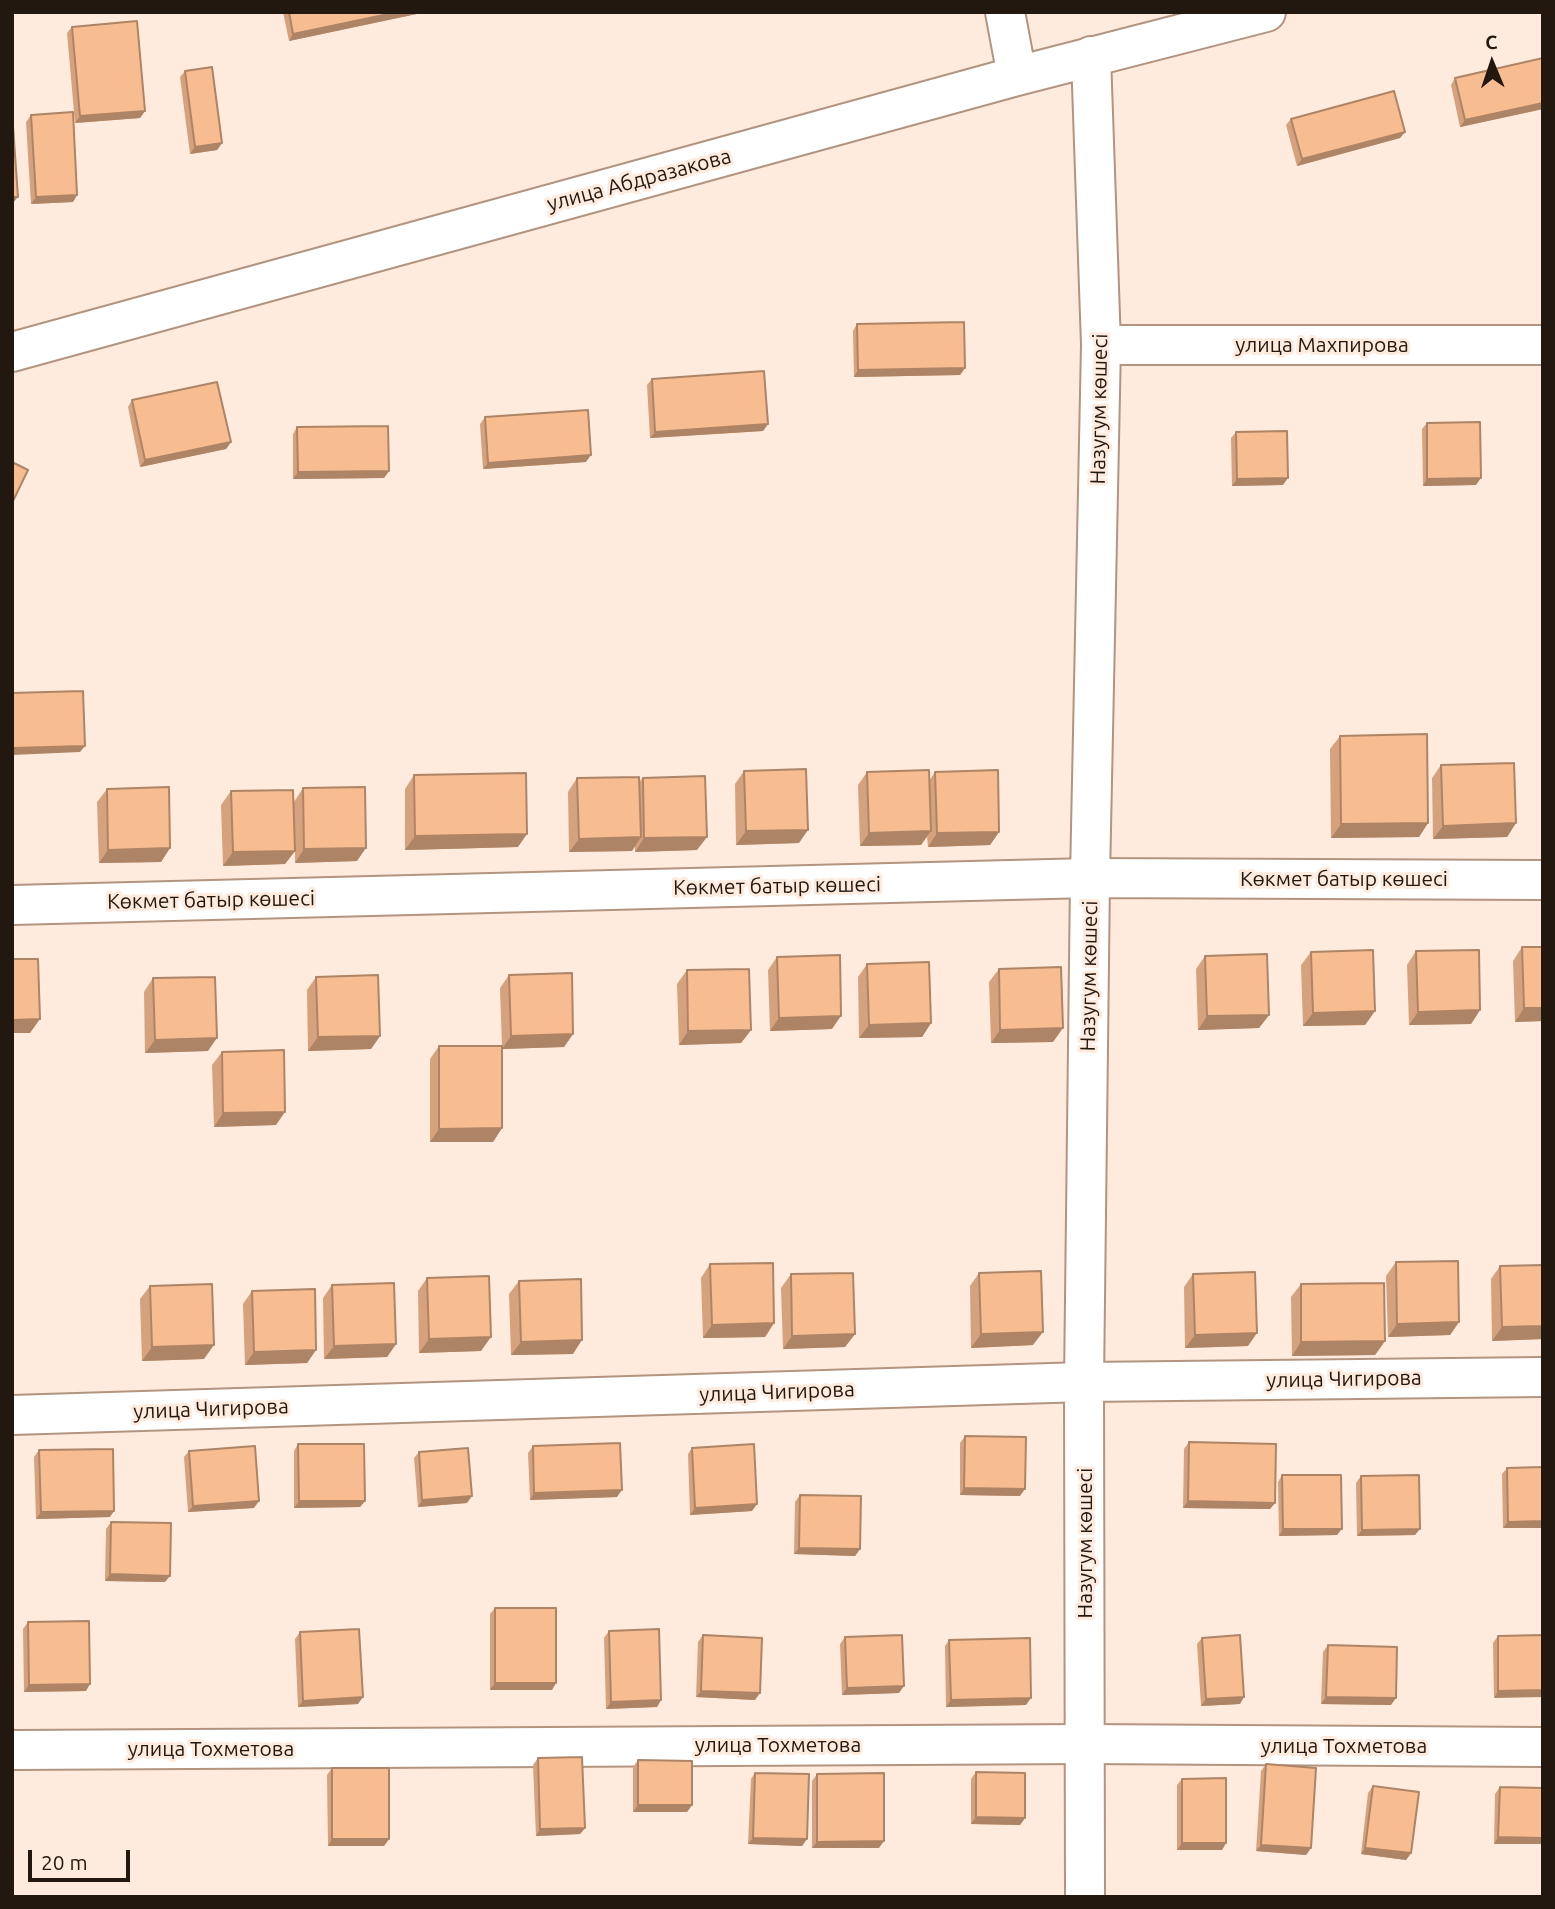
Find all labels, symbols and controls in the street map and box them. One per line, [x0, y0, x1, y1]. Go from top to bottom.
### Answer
north arrow [1457, 28, 1527, 98]
text: С [1485, 31, 1498, 53]
street label: улица Абдразакова [544, 143, 734, 217]
street label: улица Махпирова [1235, 332, 1409, 358]
street label: Назугум көшесі [1085, 333, 1113, 485]
street label: Көкмет батыр көшесі [1240, 866, 1448, 892]
street label: Көкмет батыр көшесі [673, 872, 881, 900]
street label: Көкмет батыр көшесі [107, 886, 315, 914]
street label: Назугум көшесі [1075, 900, 1103, 1052]
street label: улица Чигирова [1266, 1365, 1422, 1393]
street label: улица Чигирова [699, 1377, 855, 1407]
street label: улица Чигирова [133, 1394, 289, 1424]
street label: Назугум көшесі [1072, 1468, 1098, 1618]
street label: улица Тохметова [695, 1732, 861, 1758]
street label: улица Тохметова [1261, 1733, 1427, 1759]
street label: улица Тохметова [128, 1736, 294, 1762]
scale bar [32, 1836, 133, 1880]
text: 20 m [41, 1850, 88, 1874]

